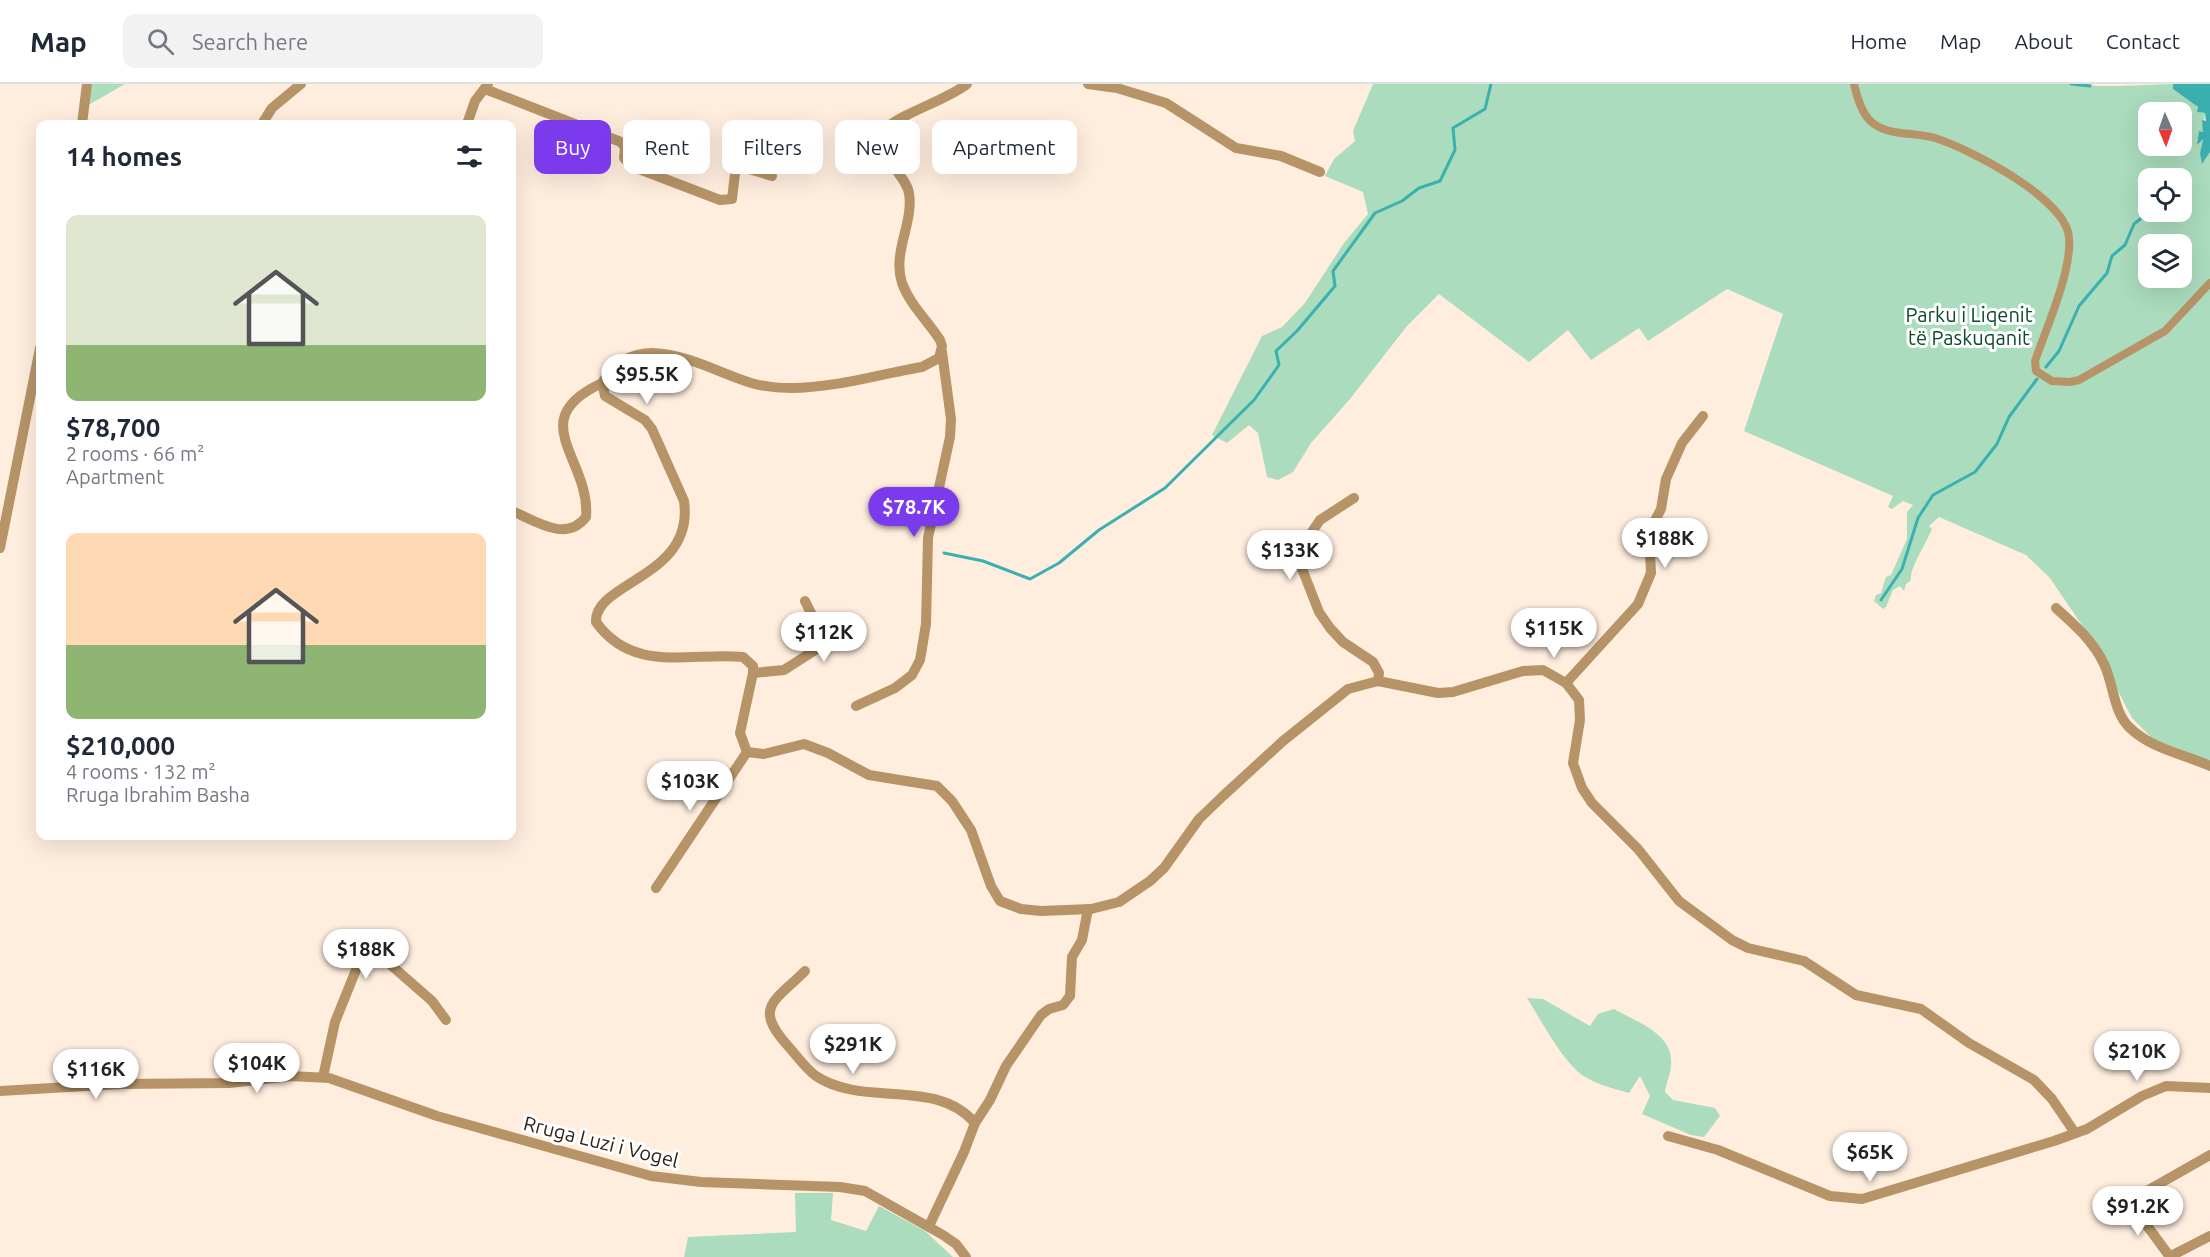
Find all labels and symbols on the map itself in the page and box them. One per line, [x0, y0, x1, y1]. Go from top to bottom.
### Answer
north arrow [2138, 102, 2192, 156]
park label: Parku i Liqenit të Paskuqanit [1905, 303, 2033, 349]
pin: $95.5K [598, 354, 696, 405]
pin: $78.7K [865, 487, 963, 538]
pin: $188K [1623, 518, 1707, 569]
pin: $133K [1248, 530, 1332, 581]
pin: $115K [1512, 608, 1596, 659]
pin: $112K [782, 612, 866, 663]
pin: $103K [648, 761, 732, 812]
pin: $188K [324, 929, 408, 980]
pin: $291K [811, 1024, 895, 1075]
pin: $210K [2095, 1031, 2179, 1082]
pin: $104K [215, 1043, 299, 1094]
pin: $116K [54, 1049, 138, 1100]
street label: Rruga Luzi i Vogel [521, 1111, 681, 1172]
pin: $65K [1834, 1132, 1906, 1183]
pin: $91.2K [2089, 1186, 2187, 1237]

